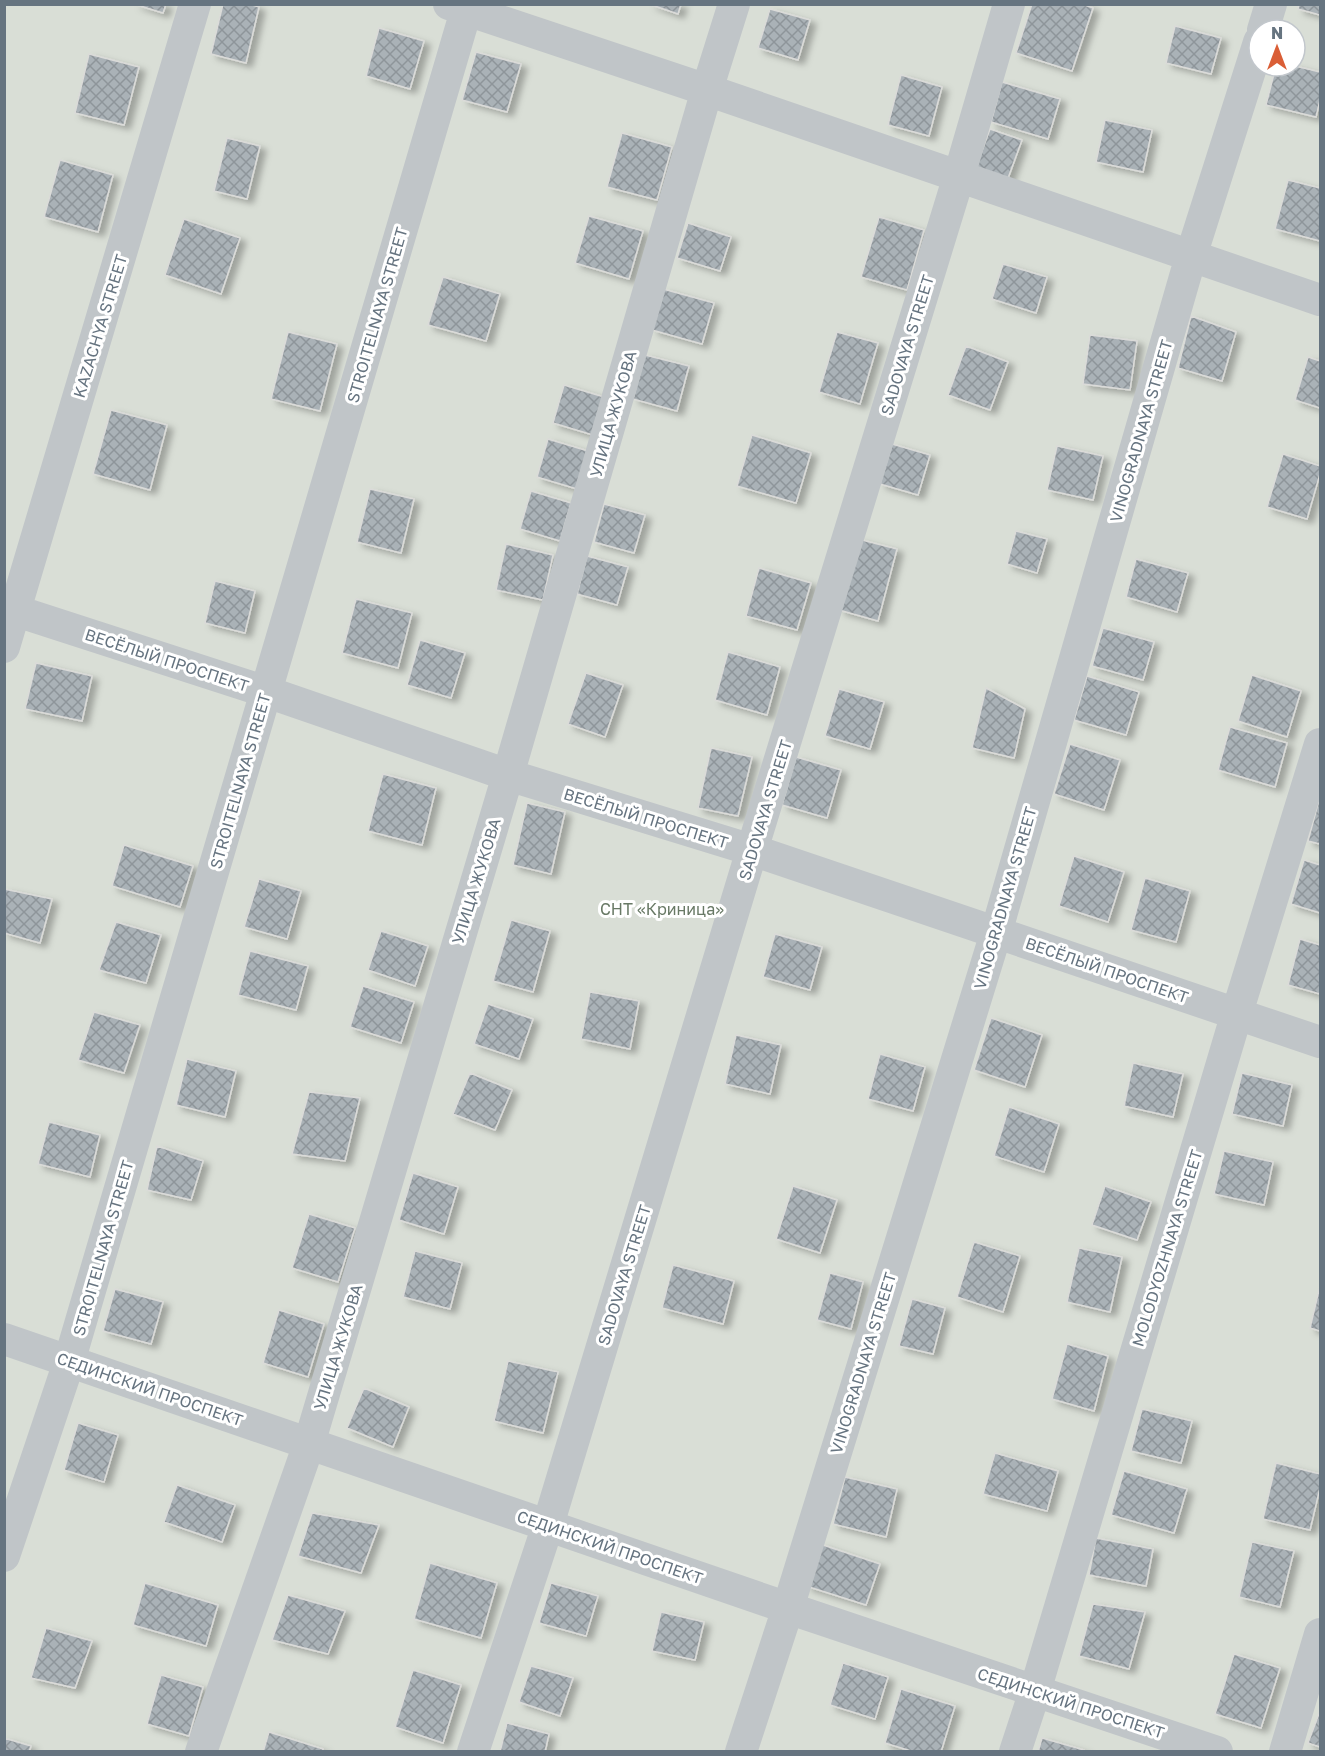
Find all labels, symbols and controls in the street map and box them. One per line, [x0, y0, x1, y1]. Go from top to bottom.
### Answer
north arrow [1247, 18, 1307, 78]
text: N [1271, 23, 1283, 43]
street label: STROITELNAYA STREET [342, 225, 412, 405]
street label: KAZACHYA STREET [69, 252, 131, 400]
street label: SADOVAYA STREET [876, 272, 938, 418]
street label: VINOGRADNAYA STREET [1105, 337, 1177, 525]
street label: УЛИЦА ЖУКОВА [585, 348, 641, 480]
street label: ВЕСЁЛЫЙ ПРОСПЕКТ [83, 624, 251, 696]
street label: STROITELNAYA STREET [205, 691, 275, 871]
street label: SADOVAYA STREET [734, 737, 796, 883]
street label: ВЕСЁЛЫЙ ПРОСПЕКТ [561, 783, 731, 853]
street label: VINOGRADNAYA STREET [969, 804, 1041, 992]
street label: УЛИЦА ЖУКОВА [447, 815, 505, 947]
park label: СНТ «Криница» [600, 899, 724, 919]
street label: ВЕСЁЛЫЙ ПРОСПЕКТ [1023, 933, 1191, 1007]
street label: MOLODYOZHNAYA STREET [1127, 1147, 1207, 1349]
street label: STROITELNAYA STREET [68, 1158, 138, 1338]
street label: SADOVAYA STREET [593, 1202, 655, 1348]
street label: VINOGRADNAYA STREET [826, 1270, 900, 1456]
street label: УЛИЦА ЖУКОВА [309, 1281, 367, 1413]
street label: СЕДИНСКИЙ ПРОСПЕКТ [54, 1348, 246, 1430]
street label: СЕДИНСКИЙ ПРОСПЕКТ [514, 1506, 706, 1588]
street label: СЕДИНСКИЙ ПРОСПЕКТ [975, 1663, 1167, 1743]

